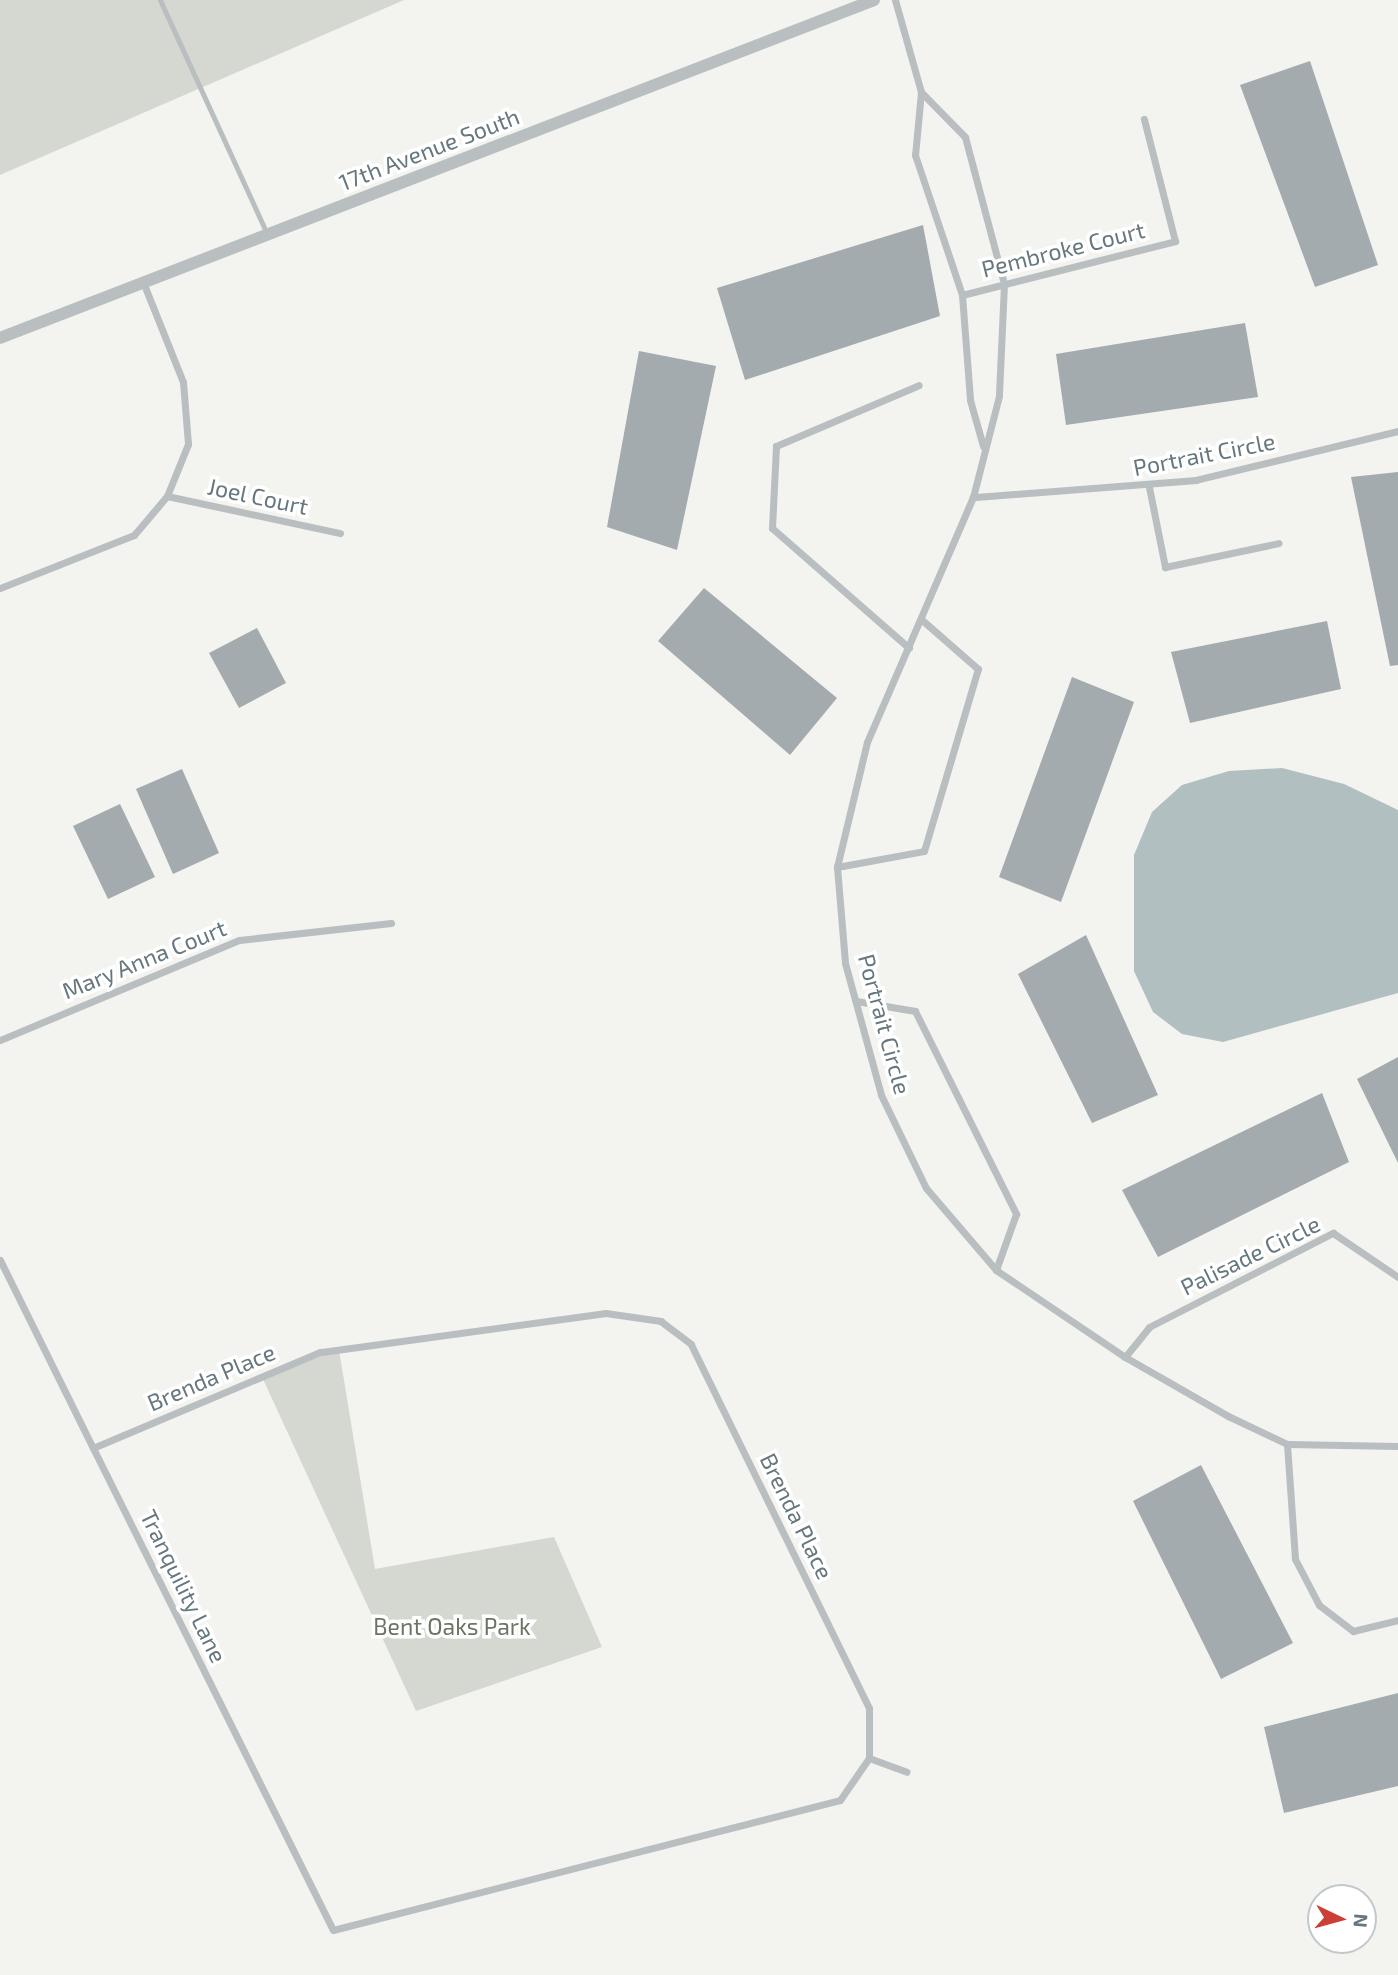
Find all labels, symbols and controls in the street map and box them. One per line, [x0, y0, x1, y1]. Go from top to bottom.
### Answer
street label: 17th Avenue South [335, 102, 523, 196]
street label: Pembroke Court [979, 215, 1147, 283]
street label: Portrait Circle [1131, 427, 1277, 481]
street label: Joel Court [205, 472, 311, 520]
street label: Mary Anna Court [58, 913, 230, 1005]
street label: Portrait Circle [853, 951, 917, 1097]
street label: Palisade Circle [1176, 1209, 1324, 1301]
street label: Brenda Place [143, 1338, 279, 1416]
street label: Brenda Place [755, 1449, 839, 1583]
street label: Tranquility Lane [135, 1505, 233, 1667]
park label: Bent Oaks Park [373, 1612, 531, 1640]
north arrow [1307, 1884, 1377, 1954]
text: N [1349, 1913, 1373, 1929]

